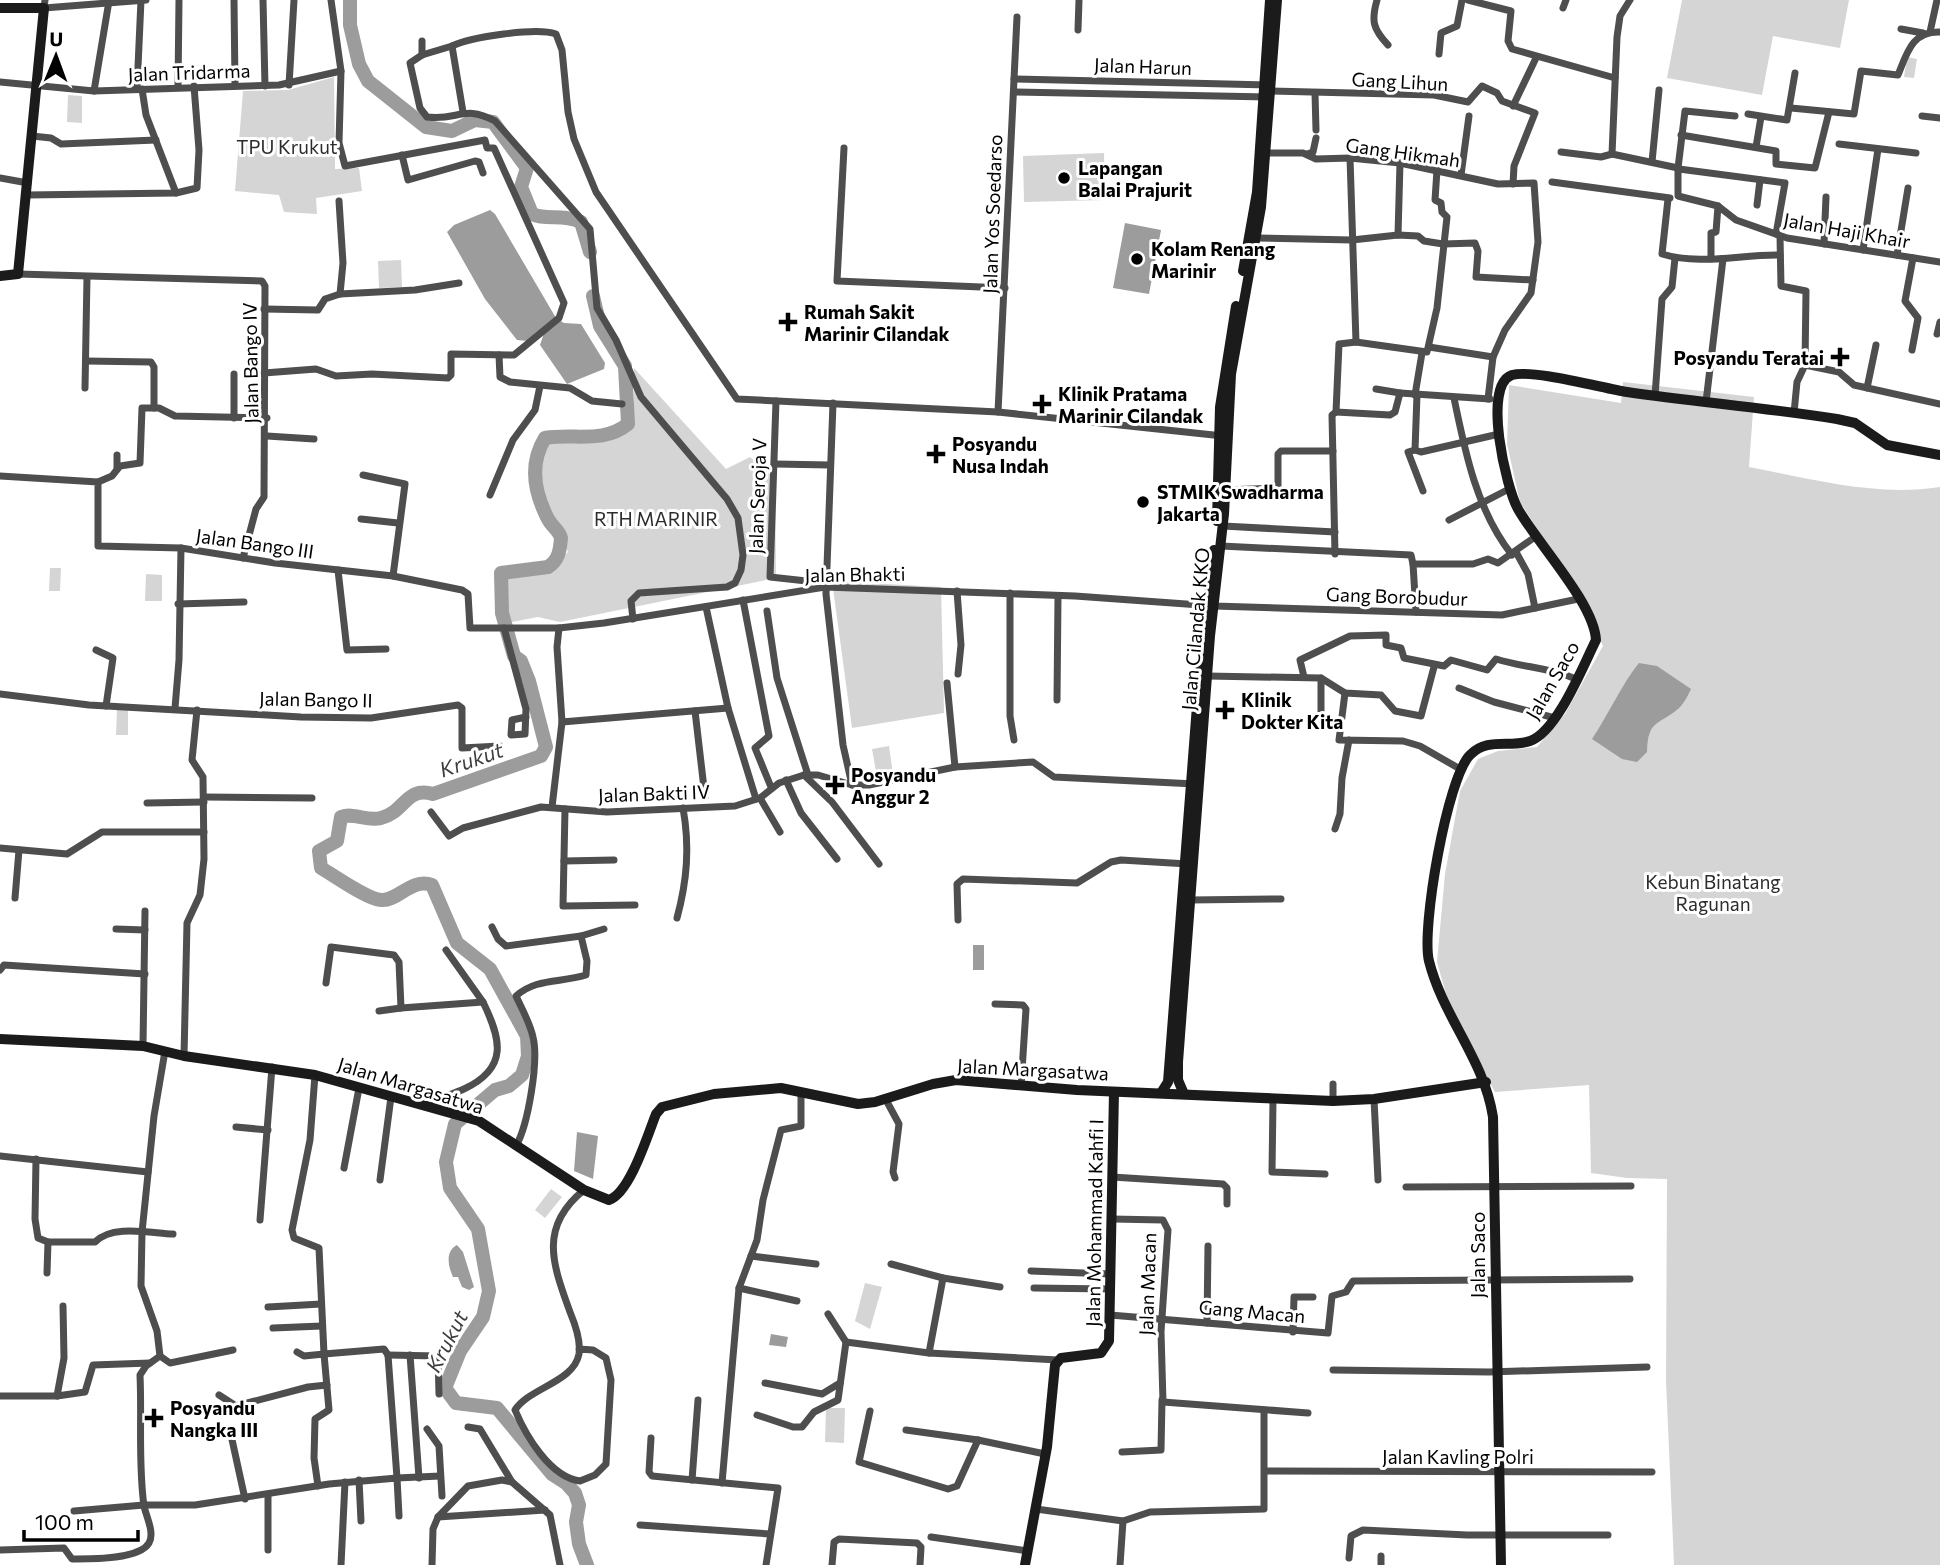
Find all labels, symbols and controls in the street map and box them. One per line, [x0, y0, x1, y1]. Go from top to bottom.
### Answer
north arrow [21, 21, 91, 91]
text: U [49, 27, 63, 50]
street label: Jalan Harun [1094, 53, 1192, 79]
street label: Jalan Tridarma [127, 58, 251, 86]
street label: Gang Lihun [1351, 67, 1449, 95]
street label: Gang Hikmah [1344, 133, 1462, 171]
street label: Jalan Yos Soedarso [978, 134, 1006, 294]
park label: TPU Krukut [236, 135, 338, 158]
place label: Lapangan Balai Prajurit [1078, 156, 1192, 201]
marker: Lapangan Balai Prajurit [1056, 170, 1072, 186]
street label: Jalan Haji Khair [1782, 208, 1913, 253]
place label: Kolam Renang Marinir [1151, 237, 1276, 282]
marker: Kolam Renang Marinir [1129, 251, 1145, 267]
place label: Rumah Sakit Marinir Cilandak [804, 300, 950, 345]
street label: Jalan Bango IV [237, 302, 263, 424]
marker: Rumah Sakit Marinir Cilandak [778, 312, 798, 332]
place label: Posyandu Teratai [1673, 346, 1824, 369]
marker: Posyandu Teratai [1830, 347, 1850, 367]
place label: Klinik Pratama Marinir Cilandak [1058, 382, 1204, 427]
marker: Klinik Pratama Marinir Cilandak [1032, 394, 1052, 414]
place label: Posyandu Nusa Indah [952, 432, 1049, 477]
street label: Jalan Seroja V [743, 438, 771, 554]
marker: Posyandu Nusa Indah [926, 444, 946, 464]
place label: STMIK Swadharma Jakarta [1157, 480, 1324, 525]
marker: STMIK Swadharma Jakarta [1135, 494, 1151, 510]
park label: RTH MARINIR [594, 507, 718, 530]
street label: Jalan Bango III [195, 523, 315, 563]
street label: Jalan Cilandak KKO [1176, 547, 1214, 711]
street label: Jalan Bhakti [804, 562, 906, 586]
street label: Gang Borobudur [1326, 582, 1469, 610]
street label: Jalan Saco [1520, 637, 1584, 723]
street label: Jalan Bango II [259, 687, 373, 711]
place label: Klinik Dokter Kita [1241, 688, 1343, 733]
marker: Klinik Dokter Kita [1215, 700, 1235, 720]
water label: Krukut [436, 736, 507, 782]
place label: Posyandu Anggur 2 [851, 763, 936, 808]
marker: Posyandu Anggur 2 [825, 775, 845, 795]
street label: Jalan Bakti IV [598, 780, 710, 806]
park label: Kebun Binatang Ragunan [1645, 870, 1781, 915]
street label: Jalan Margasatwa [335, 1052, 487, 1118]
street label: Jalan Margasatwa [957, 1054, 1109, 1084]
street label: Jalan Mohammad Kahfi I [1081, 1119, 1107, 1327]
street label: Jalan Saco [1466, 1212, 1489, 1298]
street label: Jalan Macan [1134, 1232, 1160, 1336]
street label: Gang Macan [1198, 1295, 1306, 1327]
water label: Krukut [420, 1306, 472, 1376]
place label: Posyandu Nangka III [170, 1396, 258, 1441]
marker: Posyandu Nangka III [144, 1408, 164, 1428]
street label: Jalan Kavling Polri [1382, 1445, 1534, 1468]
scale bar [24, 1498, 138, 1542]
text: 100 m [35, 1509, 94, 1534]

